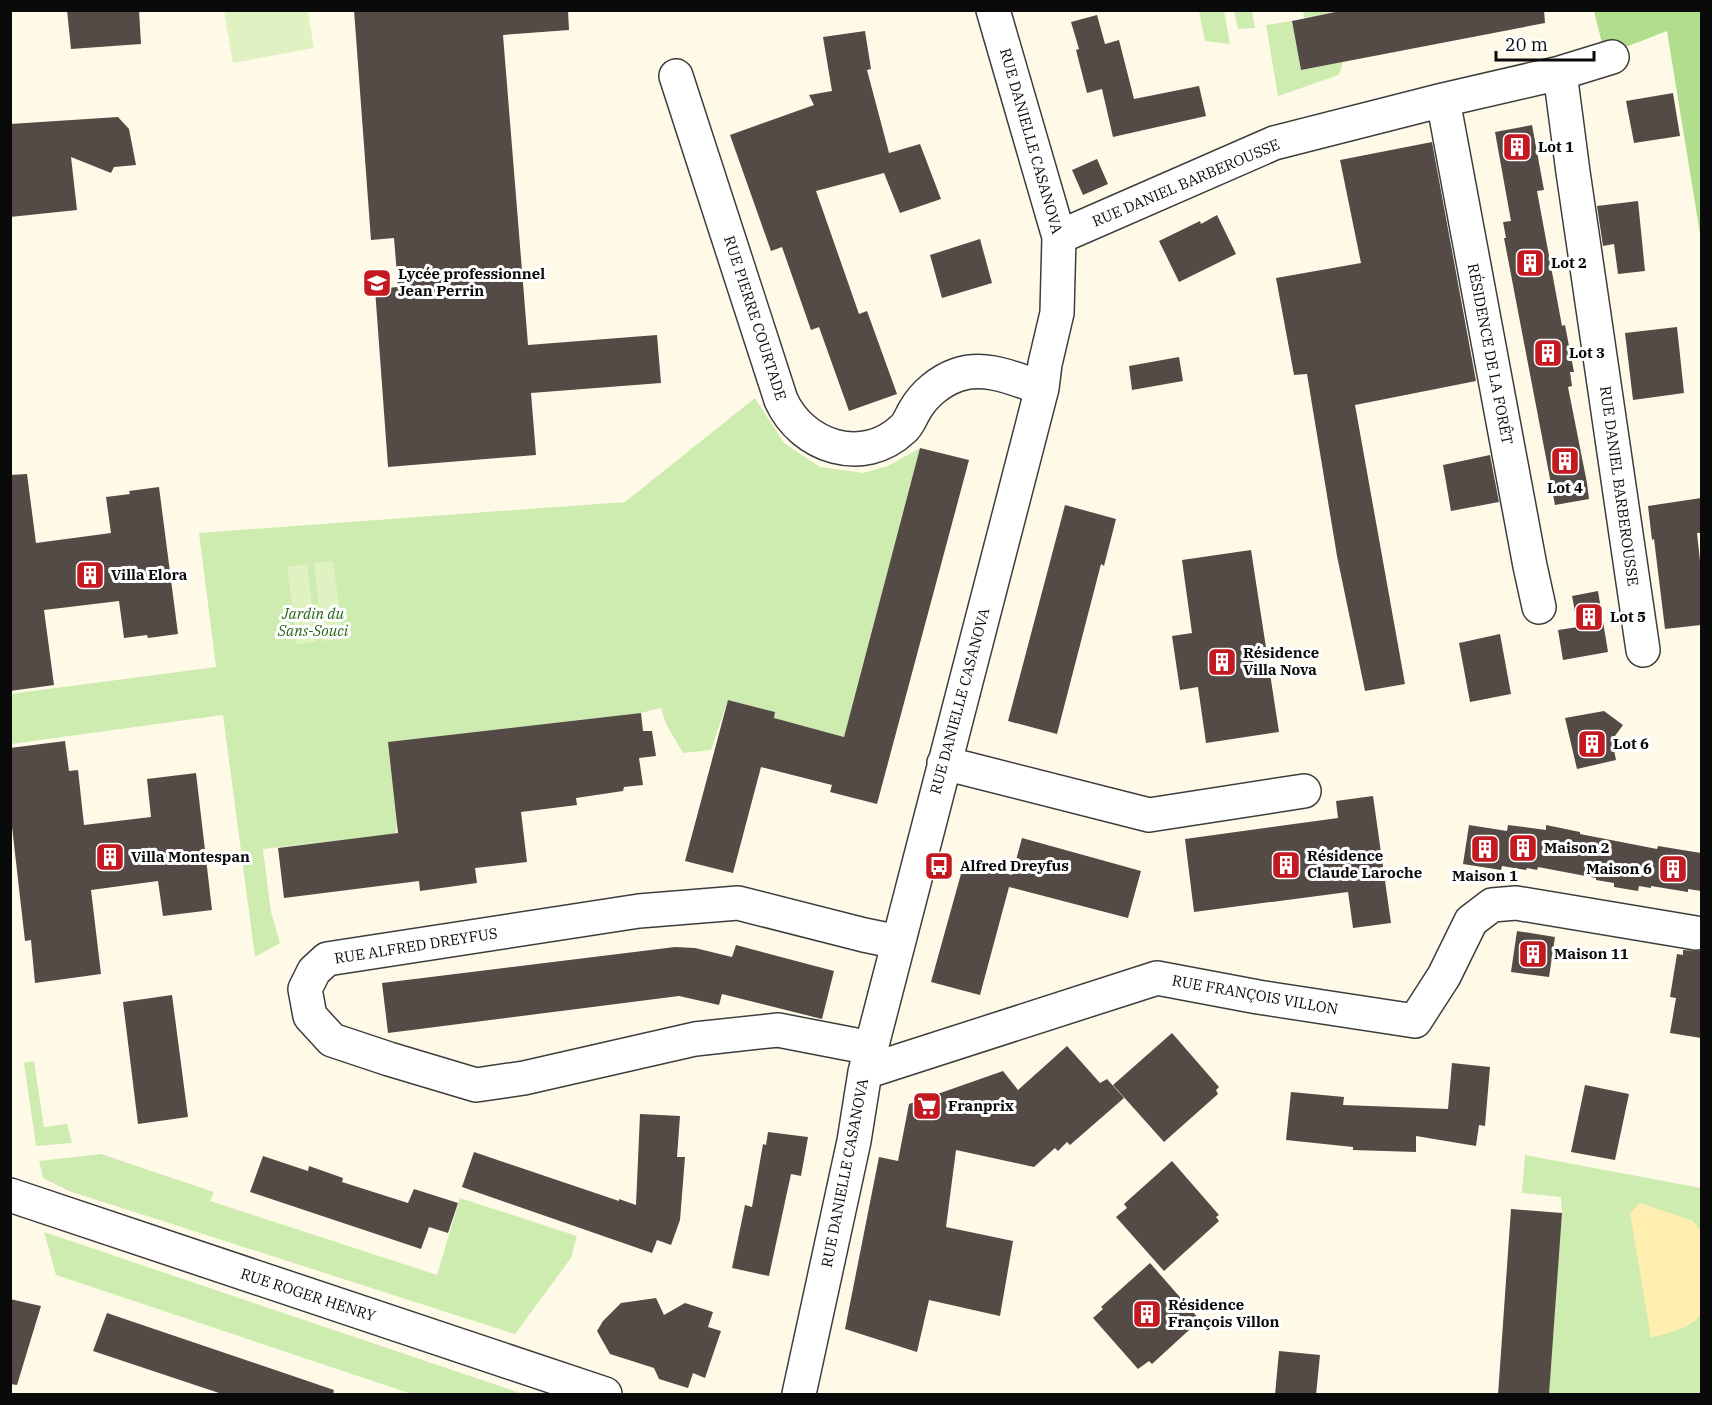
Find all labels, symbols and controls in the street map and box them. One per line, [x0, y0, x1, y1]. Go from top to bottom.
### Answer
scale bar [1496, 24, 1594, 62]
text: 20 m [1505, 33, 1548, 56]
street label: RUE DANIELLE CASANOVA [996, 46, 1067, 237]
building icon: Lot 1 [1501, 131, 1533, 163]
street label: RUE DANIEL BARBEROUSSE [1089, 134, 1283, 231]
place label: Lot 1 [1538, 137, 1574, 156]
street label: RUE PIERRE COURTADE [720, 233, 791, 403]
building icon: Lot 2 [1514, 247, 1546, 279]
place label: Lot 2 [1551, 253, 1587, 272]
street label: RÉSIDENCE DE LA FORÊT [1464, 262, 1517, 446]
place label: Lycée professionnel Jean Perrin [398, 264, 545, 300]
school or university icon: Lycée professionnel Jean Perrin [361, 267, 393, 299]
building icon: Lot 3 [1532, 337, 1564, 369]
place label: Lot 3 [1569, 343, 1605, 362]
street label: RUE DANIEL BARBEROUSSE [1596, 385, 1643, 587]
building icon: Lot 4 [1549, 445, 1581, 477]
place label: Lot 4 [1547, 478, 1583, 497]
building icon: Villa Elora [74, 559, 106, 591]
place label: Villa Elora [111, 565, 188, 584]
building icon: Lot 5 [1573, 601, 1605, 633]
park label: Jardin du Sans-Souci [277, 604, 349, 640]
street label: RUE DANIELLE CASANOVA [925, 605, 994, 796]
place label: Lot 5 [1610, 607, 1646, 626]
place label: Résidence Villa Nova [1243, 643, 1319, 679]
building icon: Résidence Villa Nova [1206, 646, 1238, 678]
building icon: Lot 6 [1576, 728, 1608, 760]
place label: Lot 6 [1613, 734, 1649, 753]
building icon: Maison 2 [1507, 832, 1539, 864]
building icon: Maison 1 [1469, 833, 1501, 865]
place label: Maison 2 [1544, 838, 1610, 857]
building icon: Villa Montespan [94, 841, 126, 873]
place label: Résidence Claude Laroche [1307, 846, 1422, 882]
place label: Villa Montespan [131, 847, 250, 866]
building icon: Résidence Claude Laroche [1270, 849, 1302, 881]
bus stop icon: Alfred Dreyfus [923, 850, 955, 882]
building icon: Maison 6 [1657, 853, 1689, 885]
place label: Alfred Dreyfus [960, 856, 1069, 875]
place label: Maison 6 [1586, 859, 1652, 878]
place label: Maison 1 [1452, 866, 1518, 885]
street label: RUE ALFRED DREYFUS [333, 923, 499, 968]
building icon: Maison 11 [1517, 938, 1549, 970]
place label: Maison 11 [1554, 944, 1629, 963]
street label: RUE FRANÇOIS VILLON [1170, 971, 1340, 1018]
street label: RUE DANIELLE CASANOVA [817, 1076, 872, 1269]
supermarket icon: Franprix [911, 1090, 943, 1122]
place label: Franprix [948, 1096, 1014, 1115]
street label: RUE ROGER HENRY [238, 1264, 379, 1325]
place label: Résidence François Villon [1168, 1295, 1280, 1331]
building icon: Résidence François Villon [1131, 1298, 1163, 1330]

